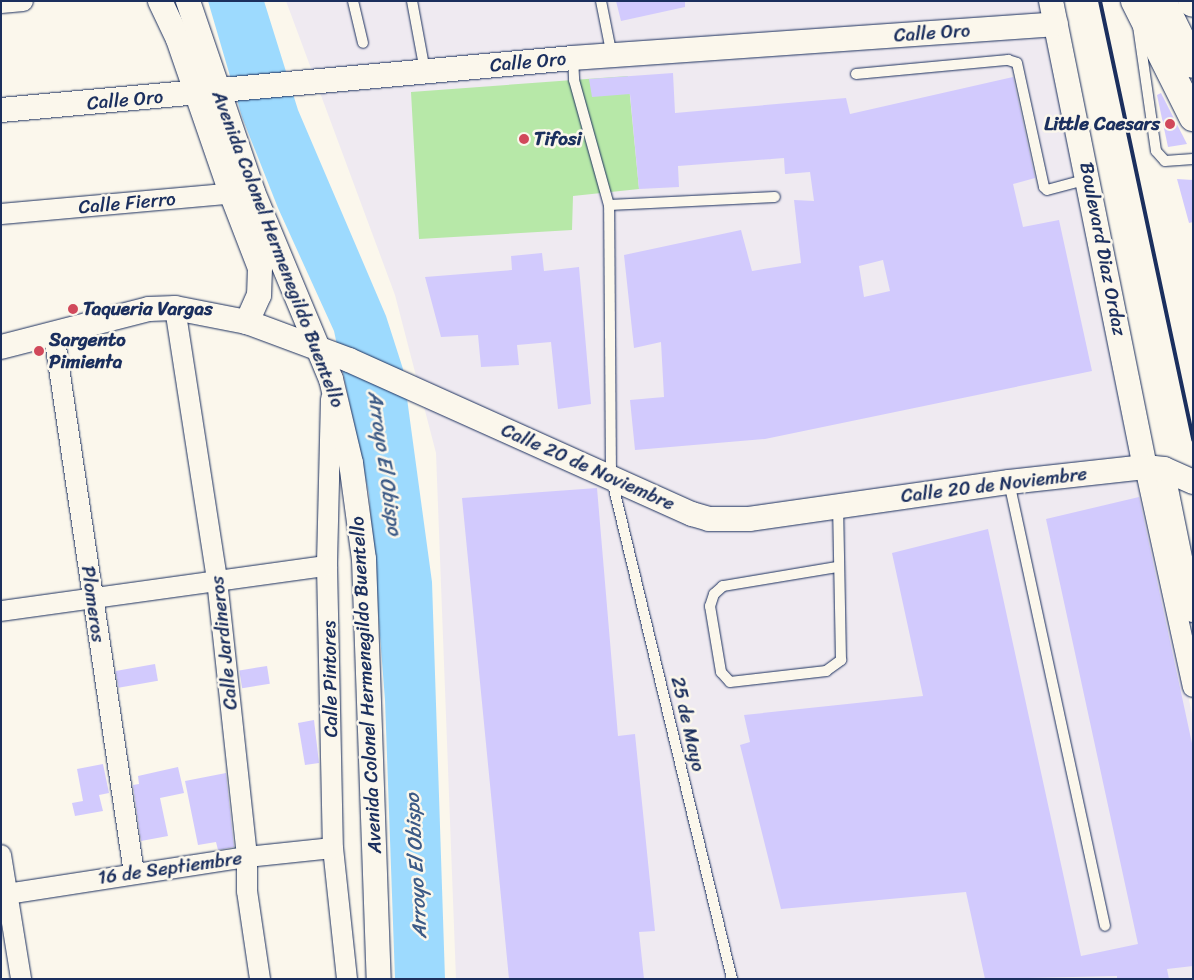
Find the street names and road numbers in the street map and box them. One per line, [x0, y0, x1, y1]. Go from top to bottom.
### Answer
street label: Calle Oro [893, 19, 971, 47]
street label: Calle Oro [489, 47, 567, 77]
street label: Calle Oro [86, 85, 164, 115]
street label: Avenida Colonel Hermenegildo Buentello [207, 88, 349, 410]
street label: Boulevard Diaz Ordaz [1075, 160, 1131, 338]
street label: Calle Fierro [78, 187, 176, 219]
street label: Calle 20 de Noviembre [498, 418, 678, 516]
street label: Calle 20 de Noviembre [899, 462, 1089, 508]
street label: Avenida Colonel Hermenegildo Buentello [346, 516, 386, 854]
street label: Plomeros [76, 564, 110, 644]
street label: Calle Jardineros [206, 575, 242, 711]
street label: Calle Pintores [318, 620, 342, 738]
street label: 25 de Mayo [666, 674, 710, 774]
street label: 16 de Septiembre [96, 847, 244, 889]

